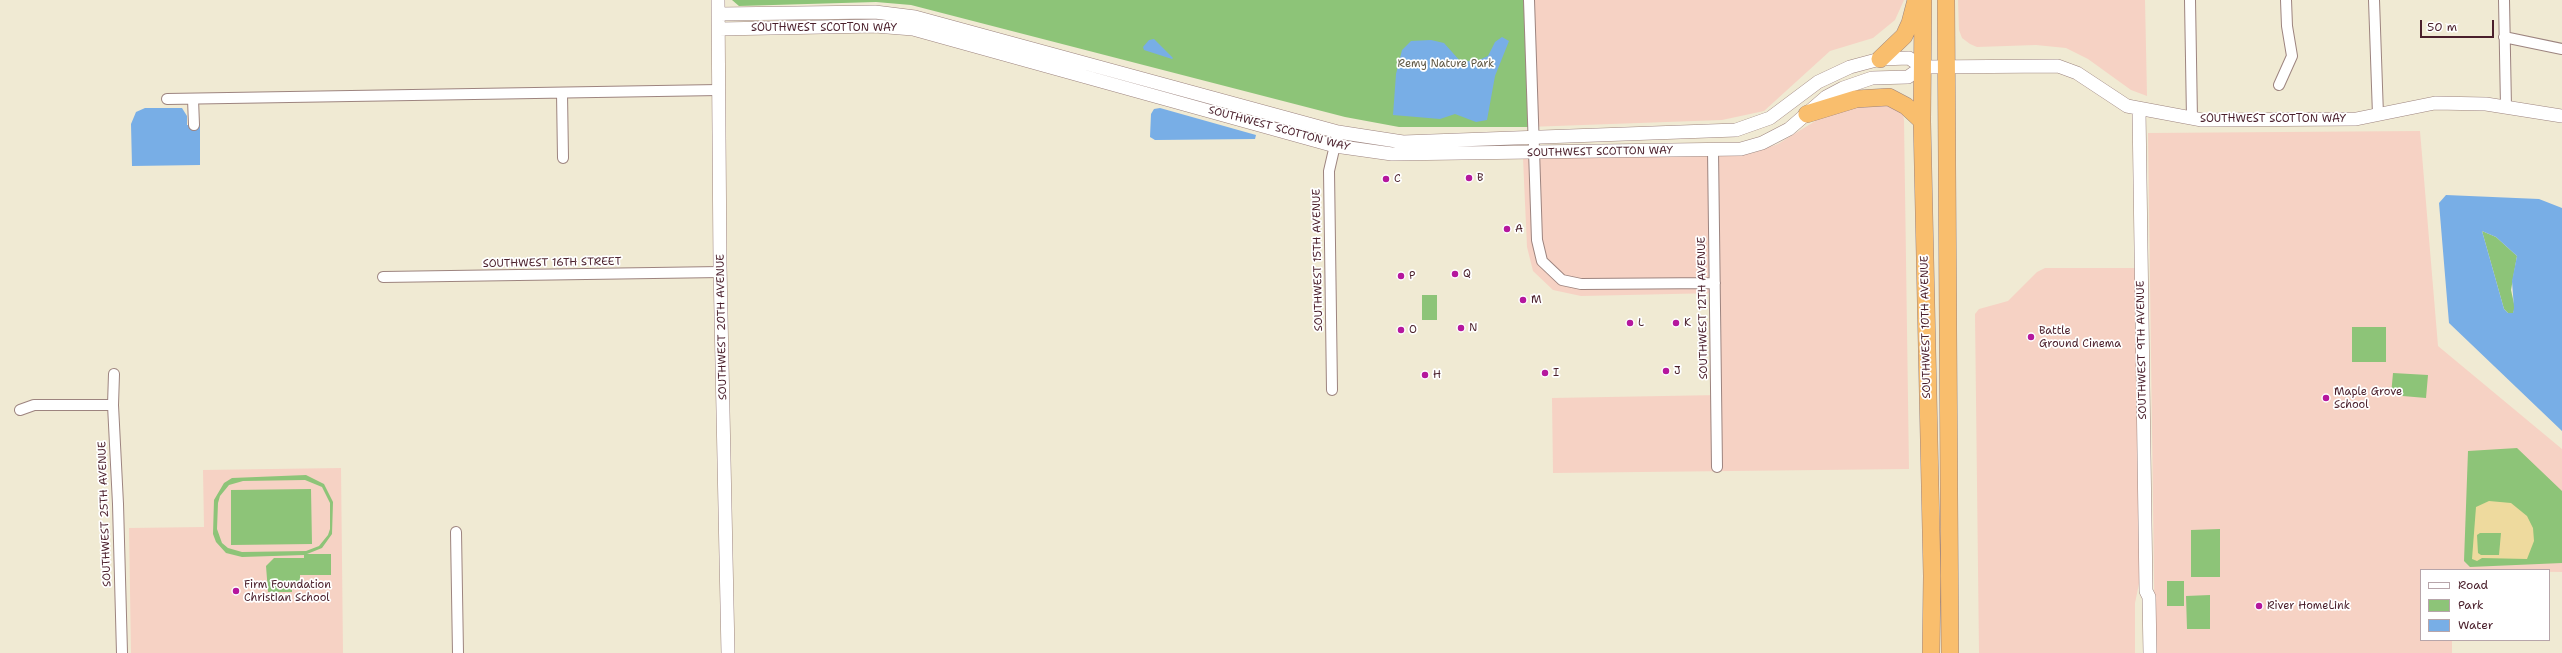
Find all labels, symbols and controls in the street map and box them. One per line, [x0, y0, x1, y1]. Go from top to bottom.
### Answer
scale bar [2422, 12, 2496, 38]
text: 50 m [2427, 19, 2457, 35]
street label: SOUTHWEST SCOTTON WAY [751, 21, 897, 35]
park label: Remy Nature Park [1398, 57, 1494, 71]
street label: SOUTHWEST SCOTTON WAY [1207, 104, 1351, 154]
street label: SOUTHWEST SCOTTON WAY [2200, 112, 2346, 126]
street label: SOUTHWEST SCOTTON WAY [1527, 144, 1673, 160]
place label: B [1477, 171, 1483, 185]
place label: C [1394, 172, 1401, 186]
marker: B [1464, 173, 1474, 183]
marker: C [1381, 174, 1391, 184]
street label: SOUTHWEST 15TH AVENUE [1310, 189, 1326, 331]
place label: A [1515, 222, 1523, 236]
marker: A [1502, 224, 1512, 234]
street label: SOUTHWEST 12TH AVENUE [1695, 236, 1711, 380]
street label: SOUTHWEST 20TH AVENUE [714, 254, 730, 400]
street label: SOUTHWEST 16TH STREET [483, 255, 621, 271]
street label: SOUTHWEST 10TH AVENUE [1918, 255, 1934, 399]
place label: Q [1463, 267, 1471, 281]
place label: P [1409, 269, 1415, 283]
marker: Q [1450, 269, 1460, 279]
marker: P [1396, 271, 1406, 281]
street label: SOUTHWEST 9TH AVENUE [2134, 280, 2150, 420]
place label: M [1531, 293, 1542, 307]
marker: M [1518, 295, 1528, 305]
place label: L [1638, 316, 1644, 330]
place label: K [1684, 316, 1691, 330]
marker: L [1625, 318, 1635, 328]
marker: K [1671, 318, 1681, 328]
place label: N [1469, 321, 1477, 335]
place label: O [1409, 323, 1417, 337]
marker: N [1456, 323, 1466, 333]
place label: Battle Ground Cinema [2039, 324, 2121, 350]
marker: O [1396, 325, 1406, 335]
marker: Battle Ground Cinema [2026, 332, 2036, 342]
place label: J [1674, 364, 1681, 378]
place label: I [1553, 366, 1559, 380]
marker: J [1661, 366, 1671, 376]
place label: H [1433, 368, 1441, 382]
marker: I [1540, 368, 1550, 378]
marker: H [1420, 370, 1430, 380]
place label: Maple Grove School [2334, 385, 2402, 411]
marker: Maple Grove School [2321, 393, 2331, 403]
street label: SOUTHWEST 25TH AVENUE [96, 441, 114, 587]
legend [2420, 569, 2550, 641]
text: Road [2458, 577, 2488, 593]
place label: Firm Foundation Christian School [244, 578, 331, 604]
marker: Firm Foundation Christian School [231, 586, 241, 596]
text: Park [2458, 597, 2484, 613]
place label: River HomeLink [2267, 599, 2350, 613]
marker: River HomeLink [2254, 601, 2264, 611]
text: Water [2458, 617, 2493, 633]

